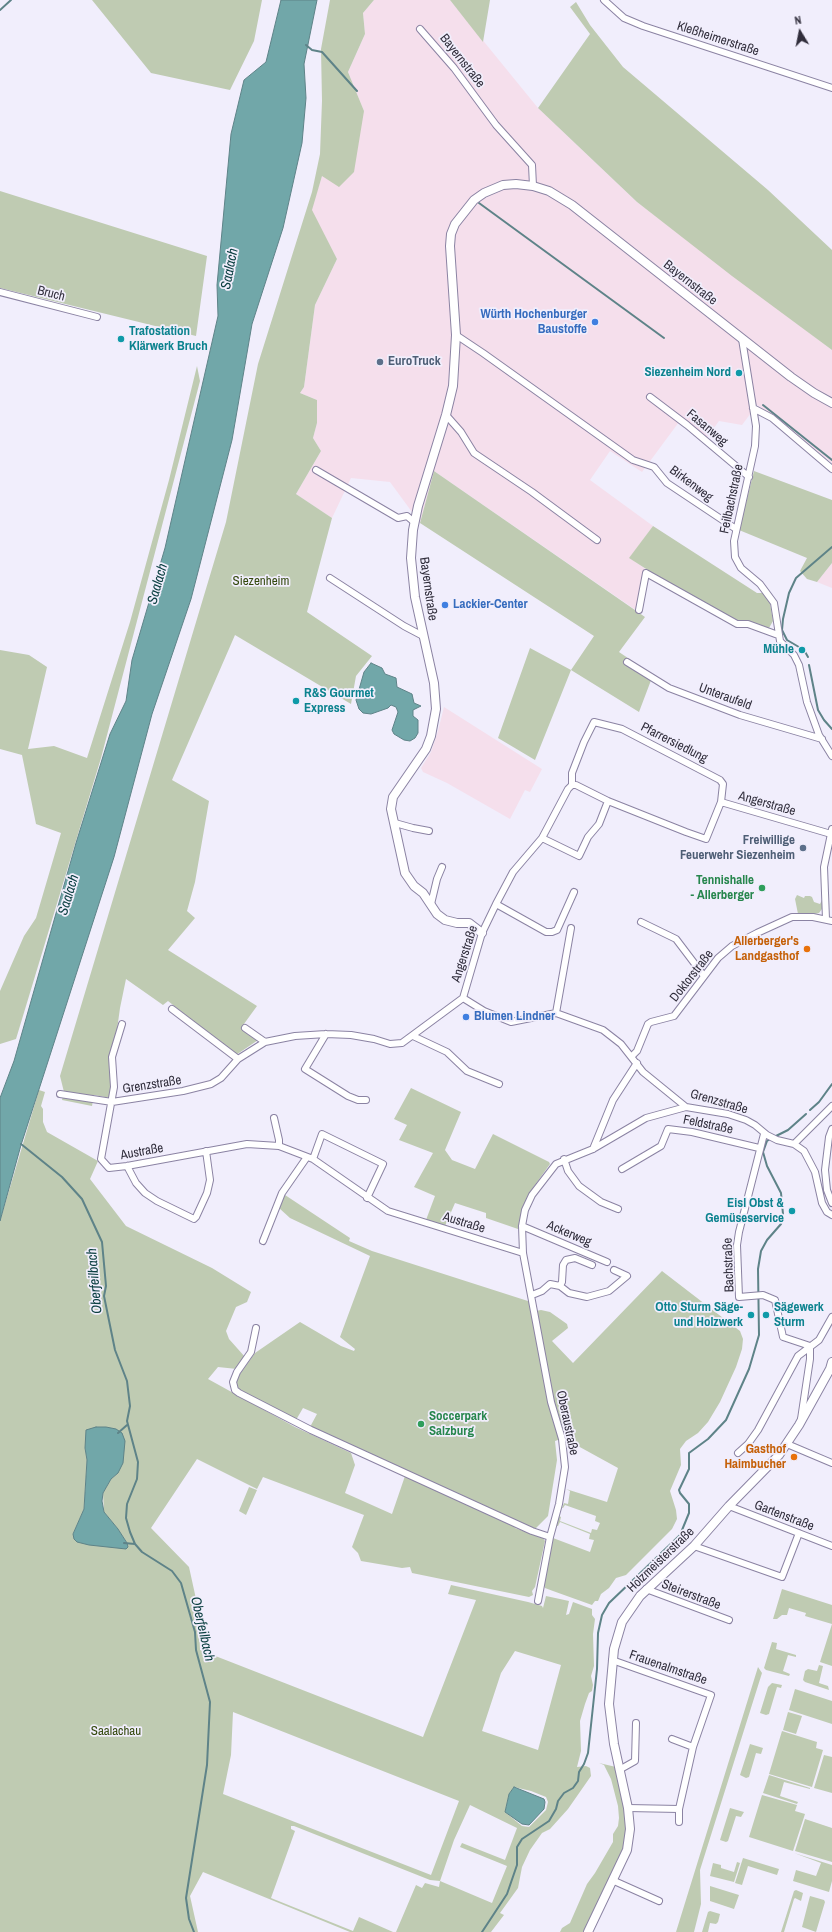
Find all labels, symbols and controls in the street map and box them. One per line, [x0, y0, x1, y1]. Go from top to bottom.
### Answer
north arrow [780, 12, 820, 52]
text: N [793, 13, 802, 28]
street label: Kleßheimerstraße [675, 18, 761, 60]
street label: Bayernstraße [436, 31, 488, 91]
water label: Saalach [218, 247, 242, 291]
street label: Bayernstraße [660, 257, 720, 309]
street label: Bruch [36, 283, 66, 305]
place label: Würth Hochenburger Baustoffe [481, 307, 587, 338]
marker: Würth Hochenburger Baustoffe [590, 317, 600, 327]
place label: Trafostation Klärwerk Bruch [129, 324, 208, 355]
marker: Trafostation Klärwerk Bruch [116, 334, 126, 344]
place label: EuroTruck [388, 354, 441, 370]
marker: EuroTruck [375, 357, 385, 367]
place label: Siezenheim Nord [645, 365, 731, 381]
marker: Siezenheim Nord [734, 368, 744, 378]
street label: Fasanweg [683, 406, 731, 450]
street label: Birkenweg [666, 463, 716, 505]
street label: Feilbachstraße [717, 463, 747, 535]
street label: Bayernstraße [416, 556, 440, 622]
water label: Saalach [144, 562, 172, 606]
park label: Siezenheim [233, 574, 289, 590]
place label: Lackier-Center [453, 597, 528, 613]
marker: Lackier-Center [440, 600, 450, 610]
place label: Mühle [763, 642, 794, 658]
marker: Mühle [797, 645, 807, 655]
street label: Unteraufeld [696, 680, 754, 714]
place label: R&S Gourmet Express [304, 686, 374, 717]
marker: R&S Gourmet Express [291, 696, 301, 706]
street label: Pfarrersiedlung [638, 720, 710, 766]
street label: Angerstraße [737, 788, 797, 820]
place label: Freiwillige Feuerwehr Siezenheim [680, 833, 795, 864]
marker: Freiwillige Feuerwehr Siezenheim [798, 843, 808, 853]
water label: Saalach [55, 873, 83, 917]
place label: Tennishalle - Allerberger [691, 873, 754, 904]
marker: Tennishalle - Allerberger [757, 883, 767, 893]
street label: Angerstraße [449, 924, 481, 984]
place label: Allerberger's Landgasthof [734, 934, 799, 965]
marker: Allerberger's Landgasthof [802, 944, 812, 954]
street label: Doktorstraße [667, 947, 717, 1005]
place label: Blumen Lindner [474, 1009, 555, 1025]
marker: Blumen Lindner [461, 1012, 471, 1022]
street label: Grenzstraße [122, 1073, 182, 1097]
street label: Grenzstraße [688, 1086, 750, 1118]
street label: Feldstraße [682, 1112, 734, 1138]
street label: Austraße [119, 1141, 165, 1163]
place label: Eisl Obst & Gemüseservice [705, 1196, 784, 1227]
marker: Eisl Obst & Gemüseservice [787, 1206, 797, 1216]
street label: Austraße [441, 1209, 487, 1237]
street label: Ackerweg [544, 1218, 594, 1250]
street label: Bachstraße [720, 1237, 738, 1293]
water label: Oberfeilbach [84, 1248, 106, 1314]
place label: Otto Sturm Säge- und Holzwerk [655, 1300, 743, 1331]
place label: Sägewerk Sturm [774, 1300, 824, 1331]
marker: Otto Sturm Säge- und Holzwerk [746, 1310, 756, 1320]
marker: Sägewerk Sturm [761, 1310, 771, 1320]
street label: Oberaustraße [553, 1389, 581, 1457]
place label: Soccerpark Salzburg [429, 1409, 487, 1440]
marker: Soccerpark Salzburg [416, 1419, 426, 1429]
place label: Gasthof Haimbucher [724, 1442, 786, 1473]
marker: Gasthof Haimbucher [789, 1452, 799, 1462]
street label: Gartenstraße [752, 1497, 816, 1535]
street label: Holzmeisterstraße [624, 1524, 698, 1596]
street label: Steirerstraße [659, 1577, 723, 1613]
water label: Oberfeilbach [186, 1595, 218, 1663]
street label: Frauenalmstraße [627, 1647, 709, 1689]
park label: Saalachau [91, 1724, 141, 1740]

